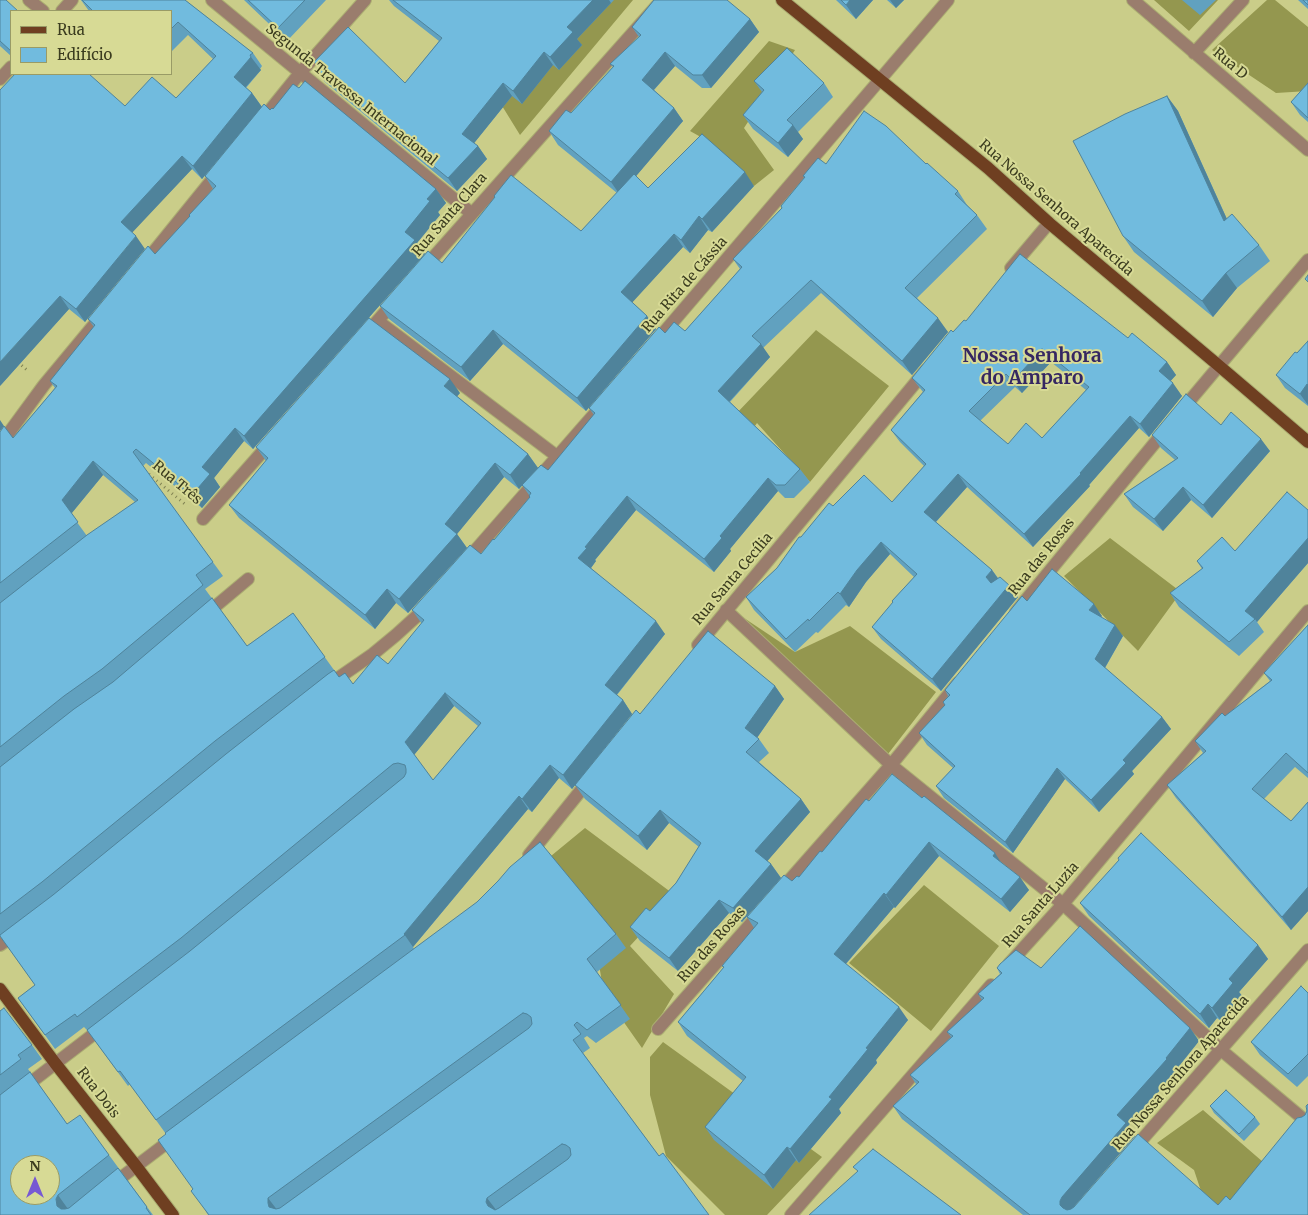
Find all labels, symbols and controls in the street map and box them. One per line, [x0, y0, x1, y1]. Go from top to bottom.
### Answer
legend [10, 10, 172, 75]
text: Rua [57, 20, 85, 39]
street label: Segunda Travessa Internacional [262, 21, 440, 169]
text: Edifício [57, 45, 112, 64]
street label: Rua D [1209, 45, 1251, 83]
street label: Rua Nossa Senhora Aparecida [975, 136, 1137, 280]
street label: Rua Santa Clara [409, 170, 491, 260]
street label: Rua Rita de Cássia [639, 234, 731, 336]
district label: Nossa Senhora do Amparo [963, 346, 1101, 390]
street label: Rua Três [149, 458, 205, 508]
street label: Rua das Rosas [1006, 515, 1078, 599]
street label: Rua Santa Cecília [690, 530, 776, 628]
street label: Rua Santa Luzia [999, 859, 1083, 951]
street label: Rua das Rosas [675, 904, 749, 986]
street label: Rua Nossa Senhora Aparecida [1109, 992, 1253, 1154]
street label: Rua Dois [73, 1064, 123, 1122]
north arrow [10, 1155, 60, 1205]
text: N [29, 1157, 41, 1175]

